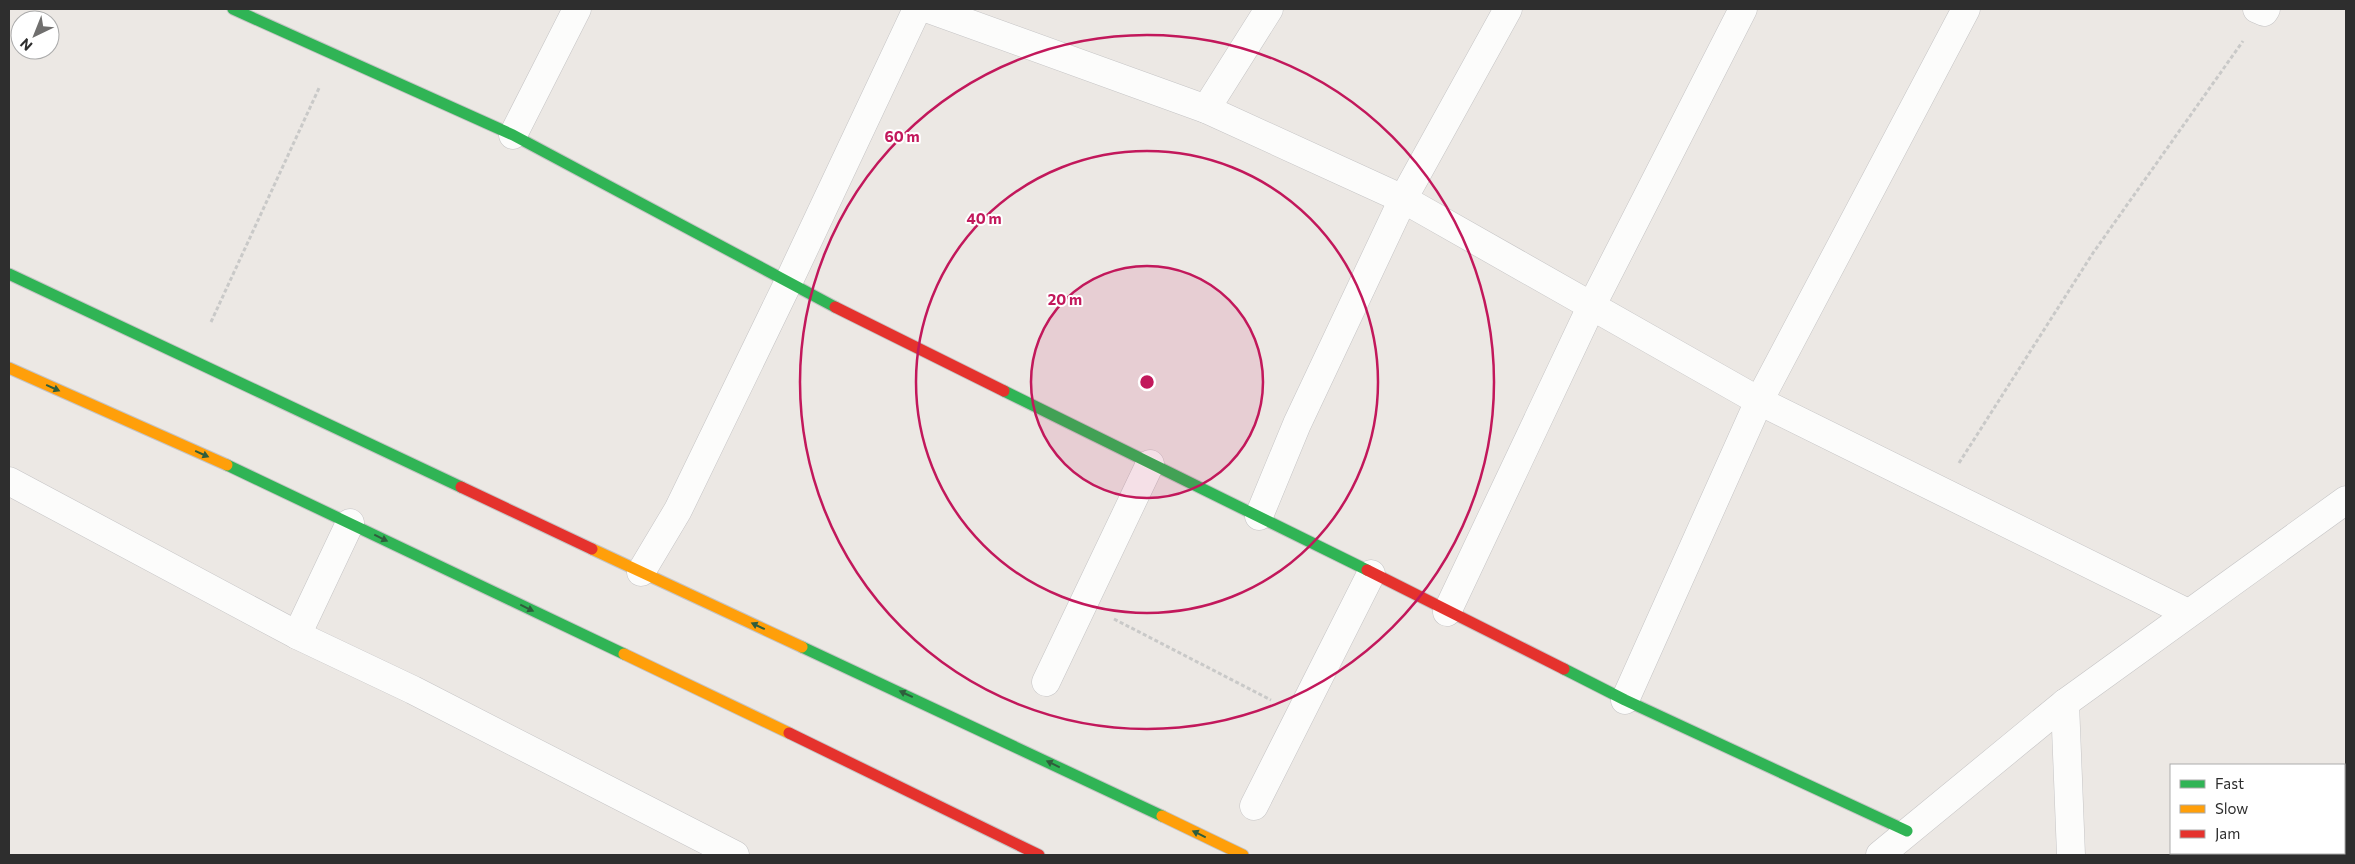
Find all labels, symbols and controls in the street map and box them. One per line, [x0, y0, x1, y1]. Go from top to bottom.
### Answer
north arrow [10, 10, 60, 60]
text: N [16, 35, 35, 55]
text: 60 m [884, 127, 920, 145]
text: 40 m [966, 209, 1002, 227]
text: 20 m [1048, 290, 1082, 308]
centre of rings [1138, 373, 1156, 391]
one-way arrow [46, 384, 60, 392]
one-way arrow [195, 451, 209, 459]
one-way arrow [374, 534, 388, 542]
one-way arrow [520, 604, 534, 612]
one-way arrow [751, 622, 765, 630]
one-way arrow [898, 690, 913, 699]
one-way arrow [1045, 759, 1060, 768]
legend [2170, 764, 2345, 854]
text: Fast [2215, 774, 2244, 792]
text: Slow [2215, 799, 2248, 817]
text: Jam [2215, 824, 2240, 842]
one-way arrow [1192, 830, 1206, 838]

